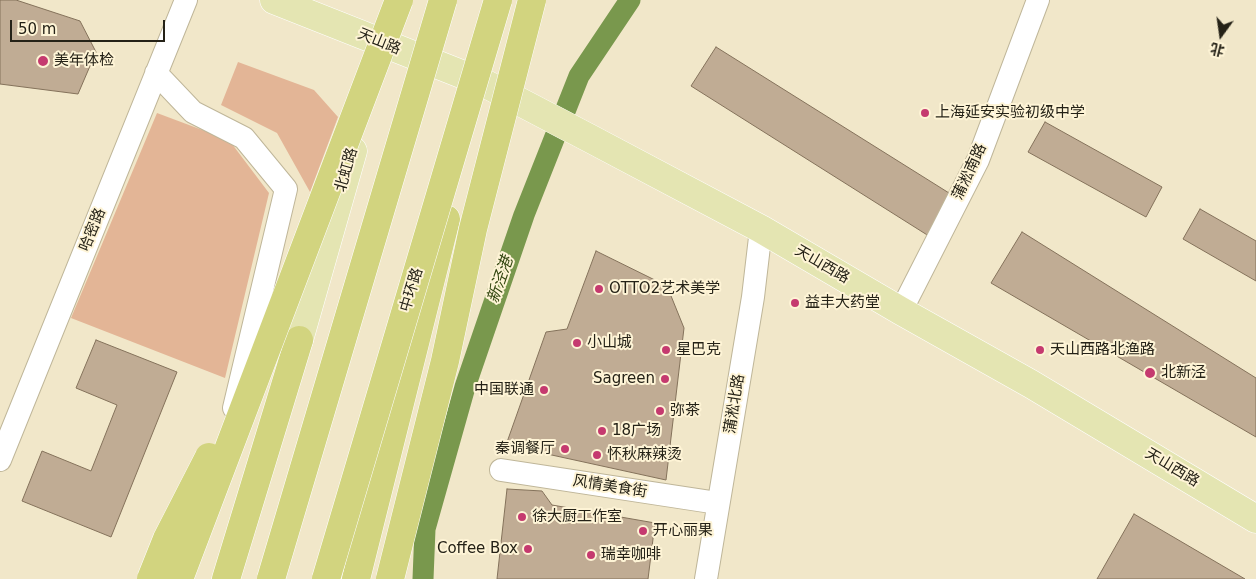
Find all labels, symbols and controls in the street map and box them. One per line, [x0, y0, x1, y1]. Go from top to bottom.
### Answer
scale bar [12, 10, 168, 42]
north arrow [1196, 10, 1246, 60]
text: 50 m [18, 20, 56, 38]
street label: 天山路 [355, 25, 403, 59]
text: 北 [1209, 40, 1226, 59]
place label: 美年体检 [54, 52, 114, 70]
marker: 美年体检 [36, 54, 50, 68]
place label: 上海延安实验初级中学 [935, 104, 1085, 122]
marker: 上海延安实验初级中学 [919, 107, 931, 119]
street label: 蒲淞南路 [949, 141, 991, 203]
street label: 北虹路 [332, 146, 362, 194]
street label: 哈密路 [76, 206, 110, 254]
street label: 天山西路 [792, 242, 852, 288]
water label: 新泾港 [484, 254, 518, 306]
street label: 中环路 [397, 266, 427, 314]
place label: OTTO2艺术美学 [609, 280, 720, 298]
marker: OTTO2艺术美学 [593, 283, 605, 295]
place label: 益丰大药堂 [805, 294, 880, 312]
marker: 益丰大药堂 [789, 297, 801, 309]
place label: 小山城 [587, 334, 632, 352]
marker: 小山城 [571, 337, 583, 349]
place label: 星巴克 [676, 341, 721, 359]
place label: 天山西路北渔路 [1050, 341, 1155, 359]
marker: 星巴克 [660, 344, 672, 356]
marker: 天山西路北渔路 [1034, 344, 1046, 356]
place label: 北新泾 [1161, 364, 1206, 382]
marker: 北新泾 [1143, 366, 1157, 380]
place label: Sagreen [593, 370, 655, 388]
marker: Sagreen [659, 373, 671, 385]
street label: 蒲淞北路 [721, 373, 749, 435]
place label: 中国联通 [474, 381, 534, 399]
marker: 中国联通 [538, 384, 550, 396]
place label: 弥茶 [670, 402, 700, 420]
marker: 弥茶 [654, 405, 666, 417]
place label: 18广场 [612, 422, 661, 440]
marker: 18广场 [596, 425, 608, 437]
place label: 秦调餐厅 [495, 440, 555, 458]
marker: 秦调餐厅 [559, 443, 571, 455]
street label: 天山西路 [1142, 445, 1202, 491]
place label: 怀秋麻辣烫 [607, 446, 682, 464]
marker: 怀秋麻辣烫 [591, 449, 603, 461]
street label: 风情美食街 [572, 472, 648, 502]
place label: 徐大厨工作室 [532, 508, 622, 526]
marker: 徐大厨工作室 [516, 511, 528, 523]
place label: 开心丽果 [653, 522, 713, 540]
marker: 开心丽果 [637, 525, 649, 537]
place label: Coffee Box [437, 540, 518, 558]
marker: Coffee Box [522, 543, 534, 555]
place label: 瑞幸咖啡 [601, 546, 661, 564]
marker: 瑞幸咖啡 [585, 549, 597, 561]

